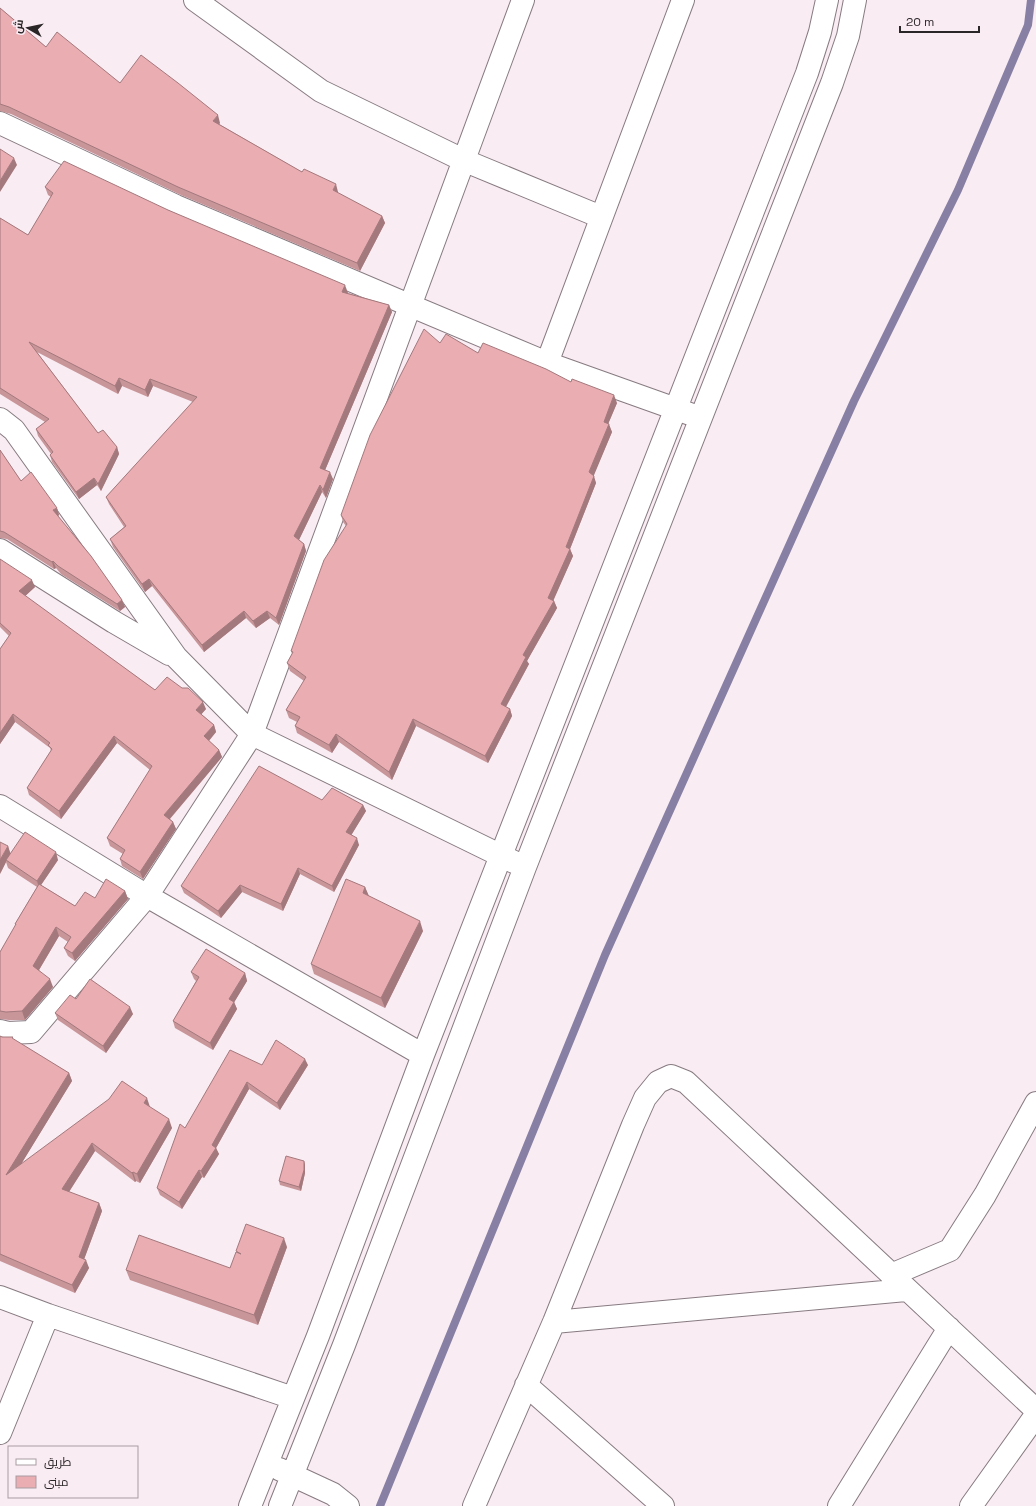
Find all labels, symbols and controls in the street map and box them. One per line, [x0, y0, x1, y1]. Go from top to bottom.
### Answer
north arrow [8, 8, 48, 48]
scale bar [900, 8, 979, 34]
text: 20 m [906, 14, 934, 30]
text: ش [10, 18, 26, 35]
legend [8, 1446, 138, 1498]
text: طريق [44, 1454, 72, 1470]
text: مبنى [44, 1474, 69, 1490]

